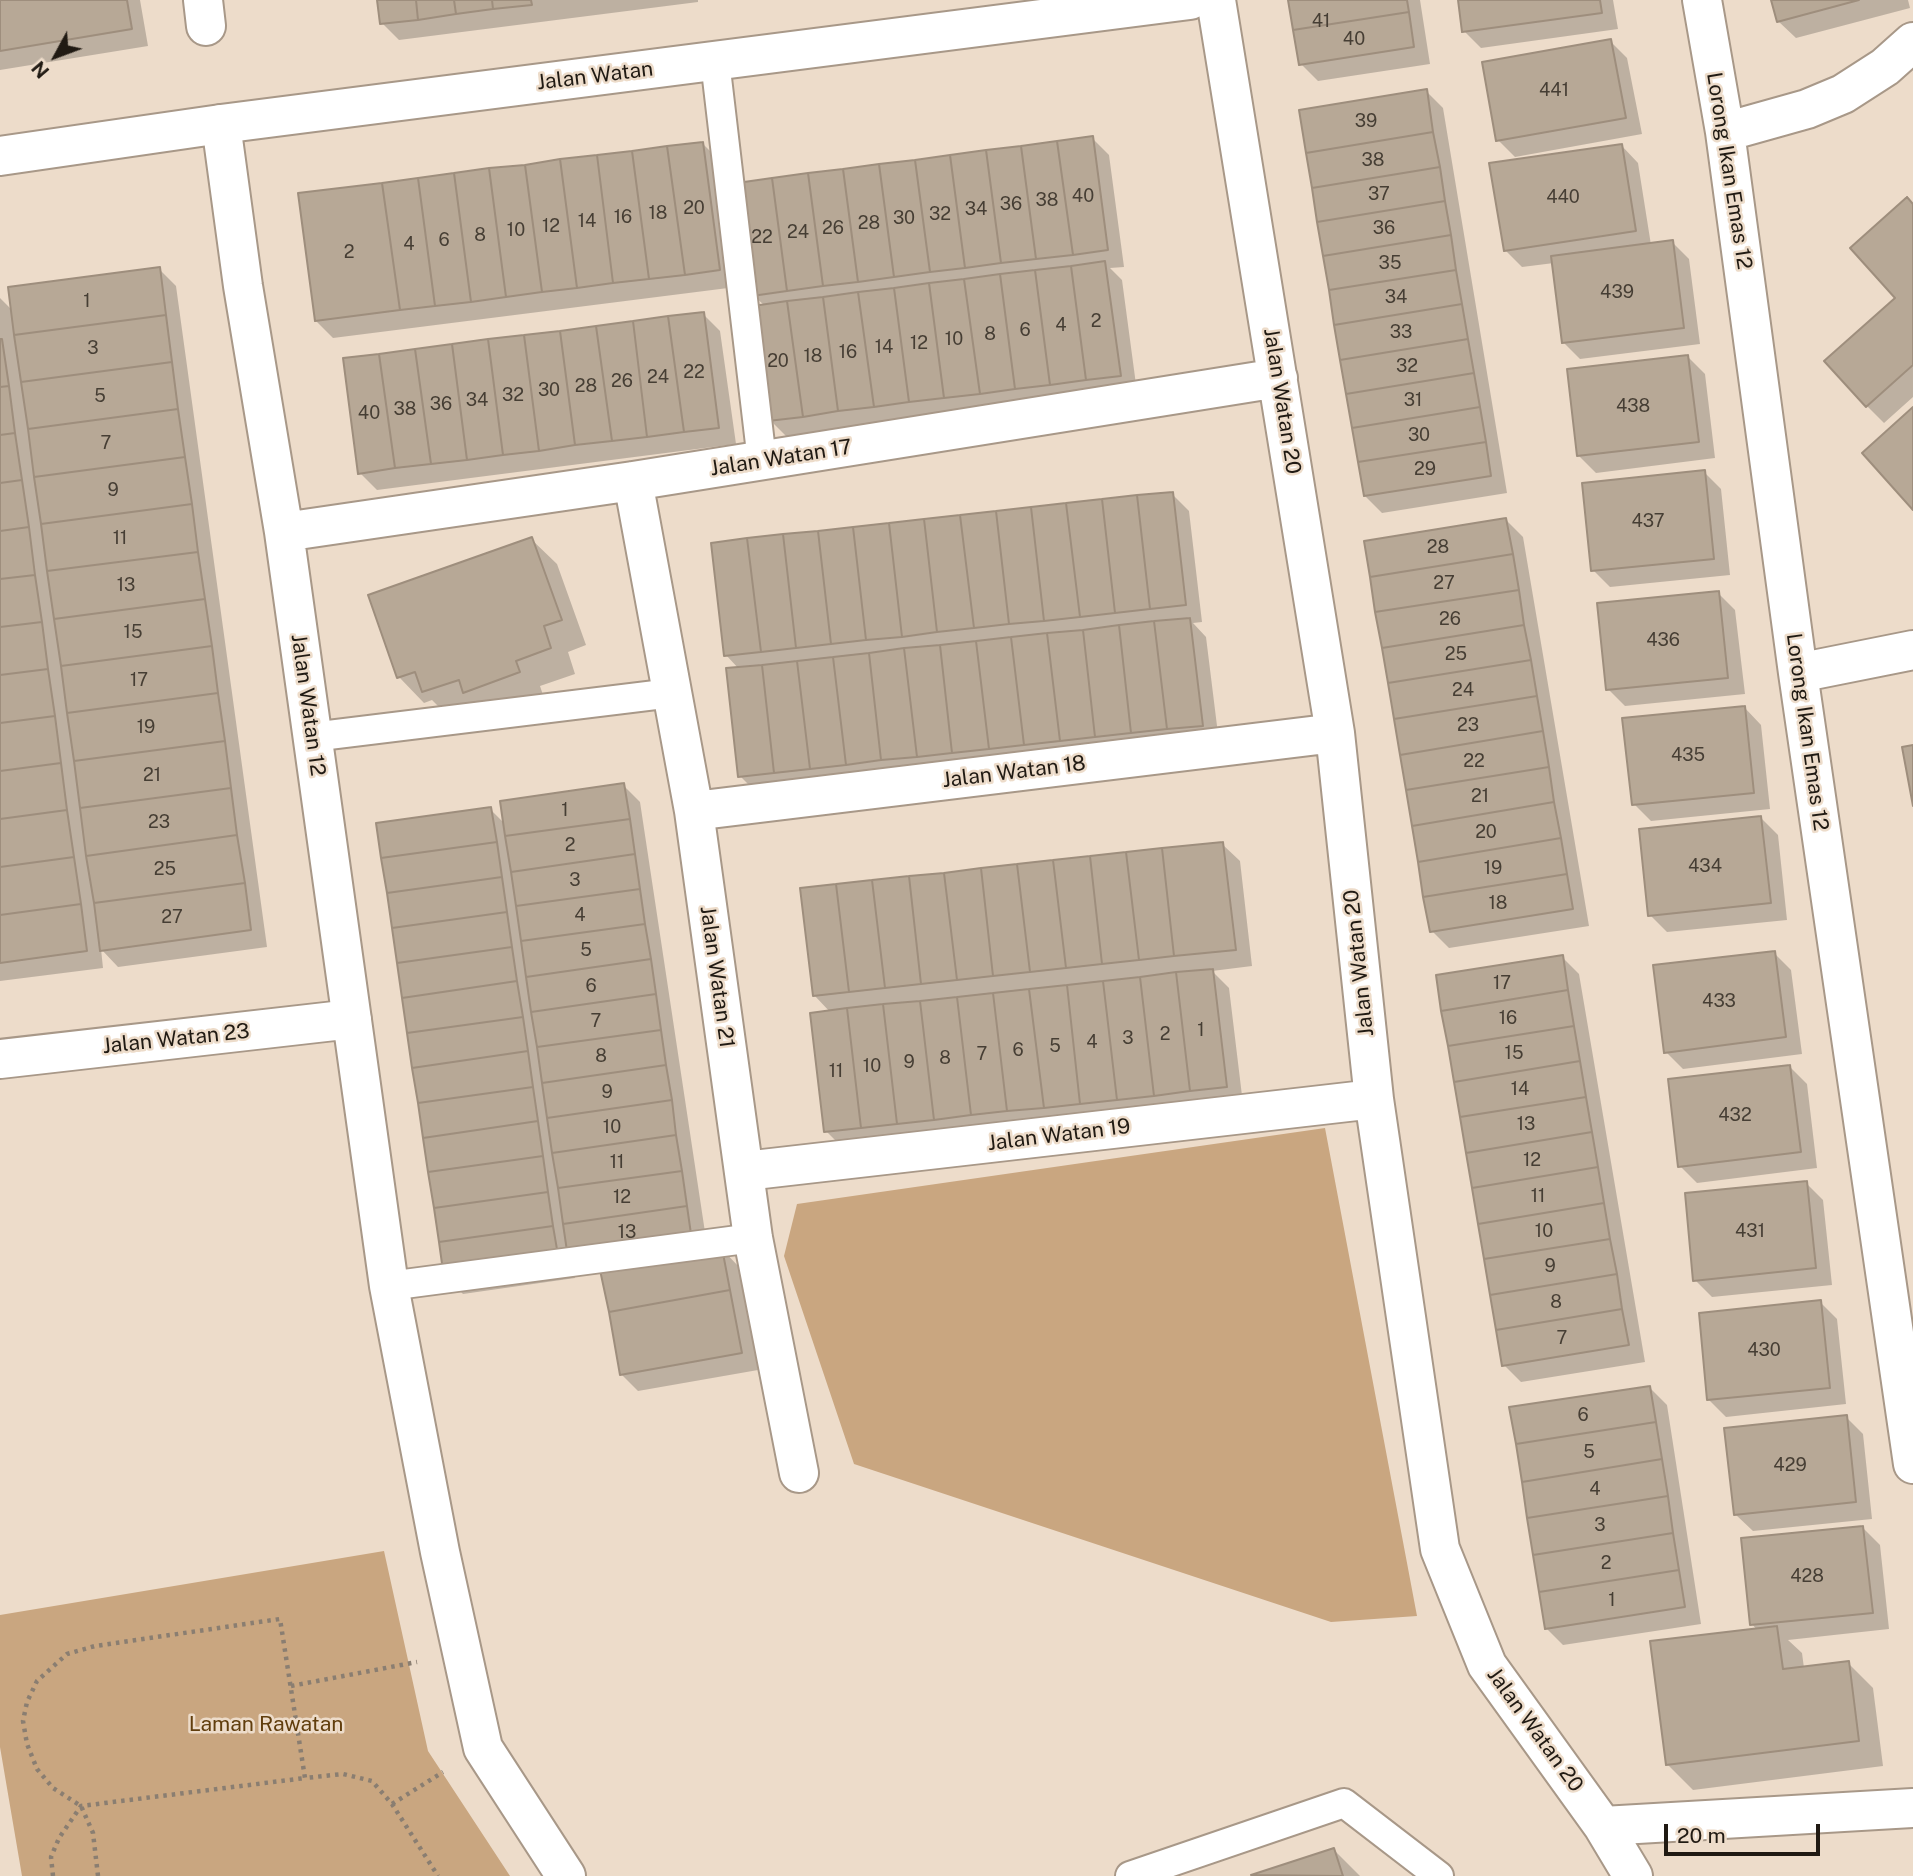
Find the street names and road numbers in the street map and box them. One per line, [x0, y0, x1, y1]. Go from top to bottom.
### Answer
street label: Jalan Watan [535, 56, 655, 96]
street label: Lorong Ikan Emas 12 [1701, 71, 1757, 271]
street label: Jalan Watan 20 [1258, 326, 1306, 476]
street label: Jalan Watan 17 [708, 434, 854, 482]
street label: Jalan Watan 12 [286, 632, 330, 778]
street label: Lorong Ikan Emas 12 [1781, 632, 1833, 832]
street label: Jalan Watan 18 [941, 751, 1087, 793]
street label: Jalan Watan 20 [1339, 888, 1379, 1038]
street label: Jalan Watan 21 [695, 904, 739, 1050]
street label: Jalan Watan 23 [101, 1019, 251, 1059]
street label: Jalan Watan 19 [986, 1114, 1132, 1156]
street label: Jalan Watan 20 [1481, 1663, 1589, 1797]

